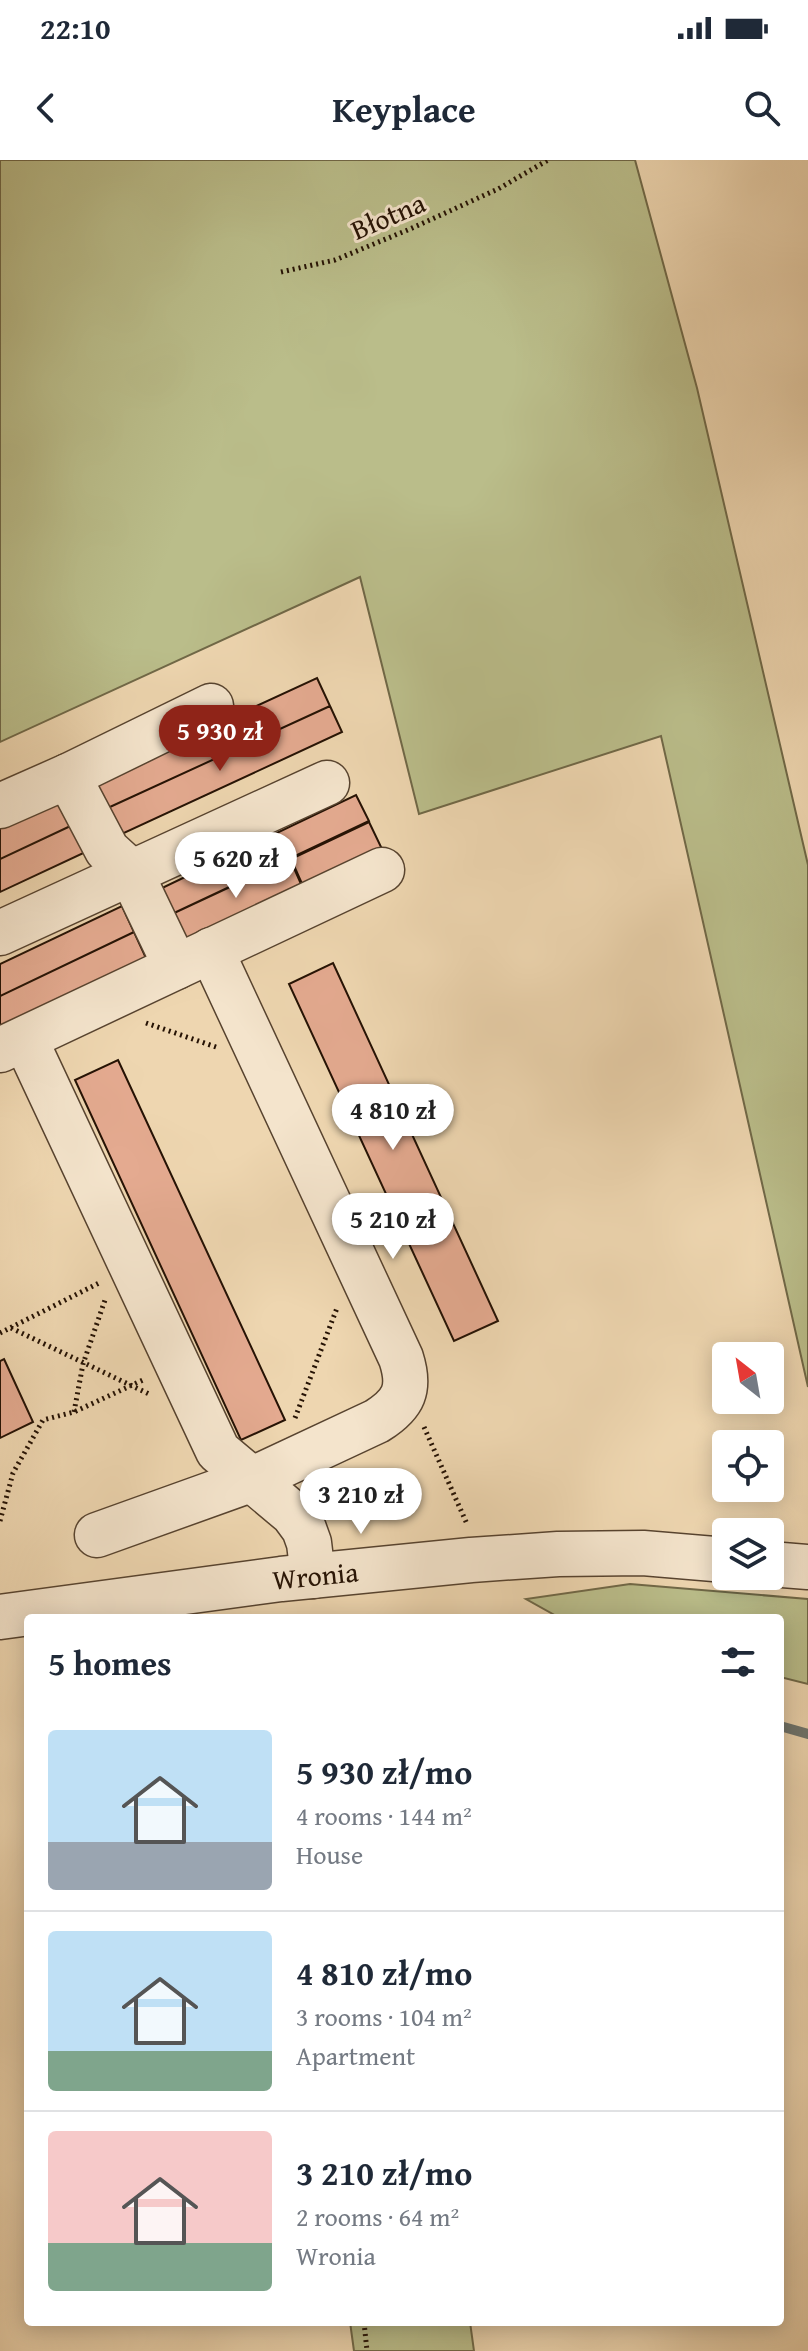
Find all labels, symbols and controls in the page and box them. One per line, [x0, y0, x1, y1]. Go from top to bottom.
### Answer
text: 22:10 [40, 6, 111, 50]
text: Keyplace [332, 82, 476, 135]
icon: back [24, 86, 68, 130]
icon: search [740, 86, 784, 130]
street label: Błotna [344, 181, 432, 249]
pin: 5 930 zł [137, 705, 303, 773]
text: 5 930 zł [177, 711, 263, 750]
pin: 5 620 zł [153, 832, 319, 900]
text: 5 620 zł [193, 838, 279, 877]
pin: 4 810 zł [310, 1084, 476, 1152]
text: 4 810 zł [350, 1090, 436, 1129]
pin: 5 210 zł [310, 1193, 476, 1261]
text: 5 210 zł [350, 1199, 436, 1238]
north arrow [712, 1342, 784, 1414]
map controls [712, 1342, 784, 1590]
button: locate [712, 1430, 784, 1502]
pin: 3 210 zł [278, 1468, 444, 1536]
text: 3 210 zł [318, 1474, 404, 1513]
button: layers [712, 1518, 784, 1590]
street label: Wronia [270, 1550, 361, 1600]
text: 5 homes [48, 1638, 172, 1687]
icon: filters [716, 1640, 760, 1684]
text: 5 930 zł/mo [296, 1747, 472, 1796]
icon: home [112, 1762, 208, 1858]
text: 4 rooms · 144 m² [296, 1796, 472, 1835]
text: House [296, 1835, 363, 1874]
text: 4 810 zł/mo [296, 1948, 472, 1997]
icon: home [112, 1963, 208, 2059]
text: 3 rooms · 104 m² [296, 1997, 472, 2036]
text: Apartment [296, 2036, 415, 2075]
text: 3 210 zł/mo [296, 2148, 472, 2197]
icon: home [112, 2163, 208, 2259]
text: 2 rooms · 64 m² [296, 2197, 459, 2236]
text: Wronia [296, 2236, 376, 2275]

